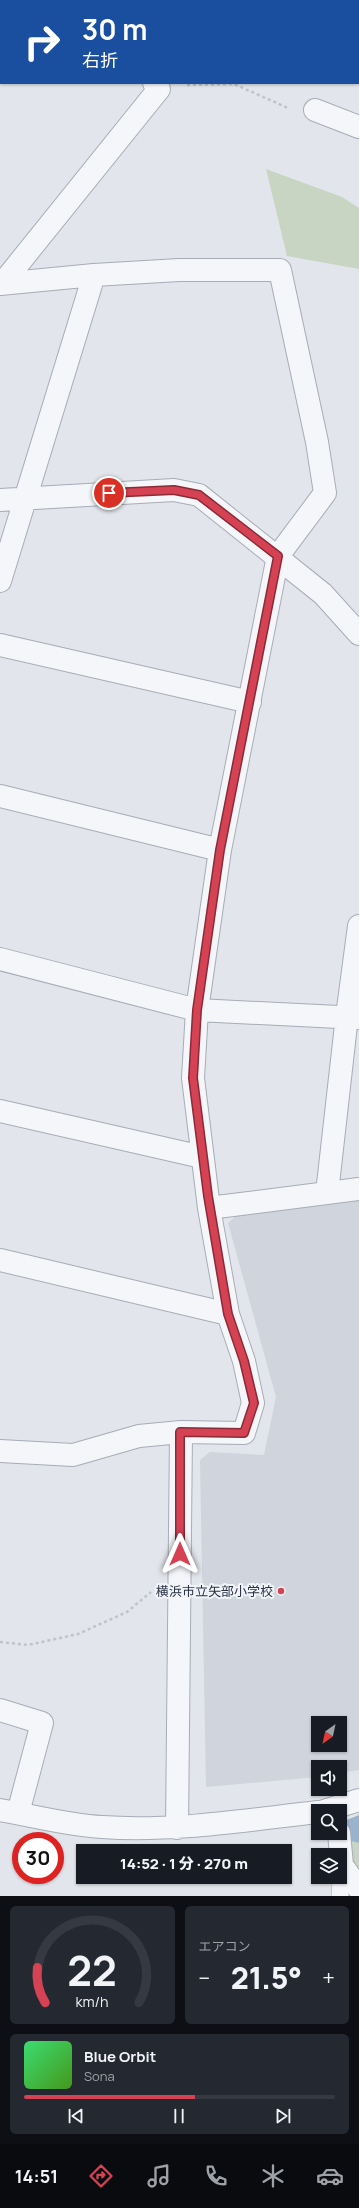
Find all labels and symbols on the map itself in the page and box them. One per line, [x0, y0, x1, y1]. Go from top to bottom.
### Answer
pin [92, 476, 126, 510]
position arrow [159, 1533, 201, 1575]
place label: 横浜市立矢部小学校 [156, 1582, 273, 1600]
marker: 横浜市立矢部小学校 [276, 1586, 286, 1596]
north arrow [311, 1716, 347, 1752]
speed limit sign: 30 [12, 1832, 64, 1884]

